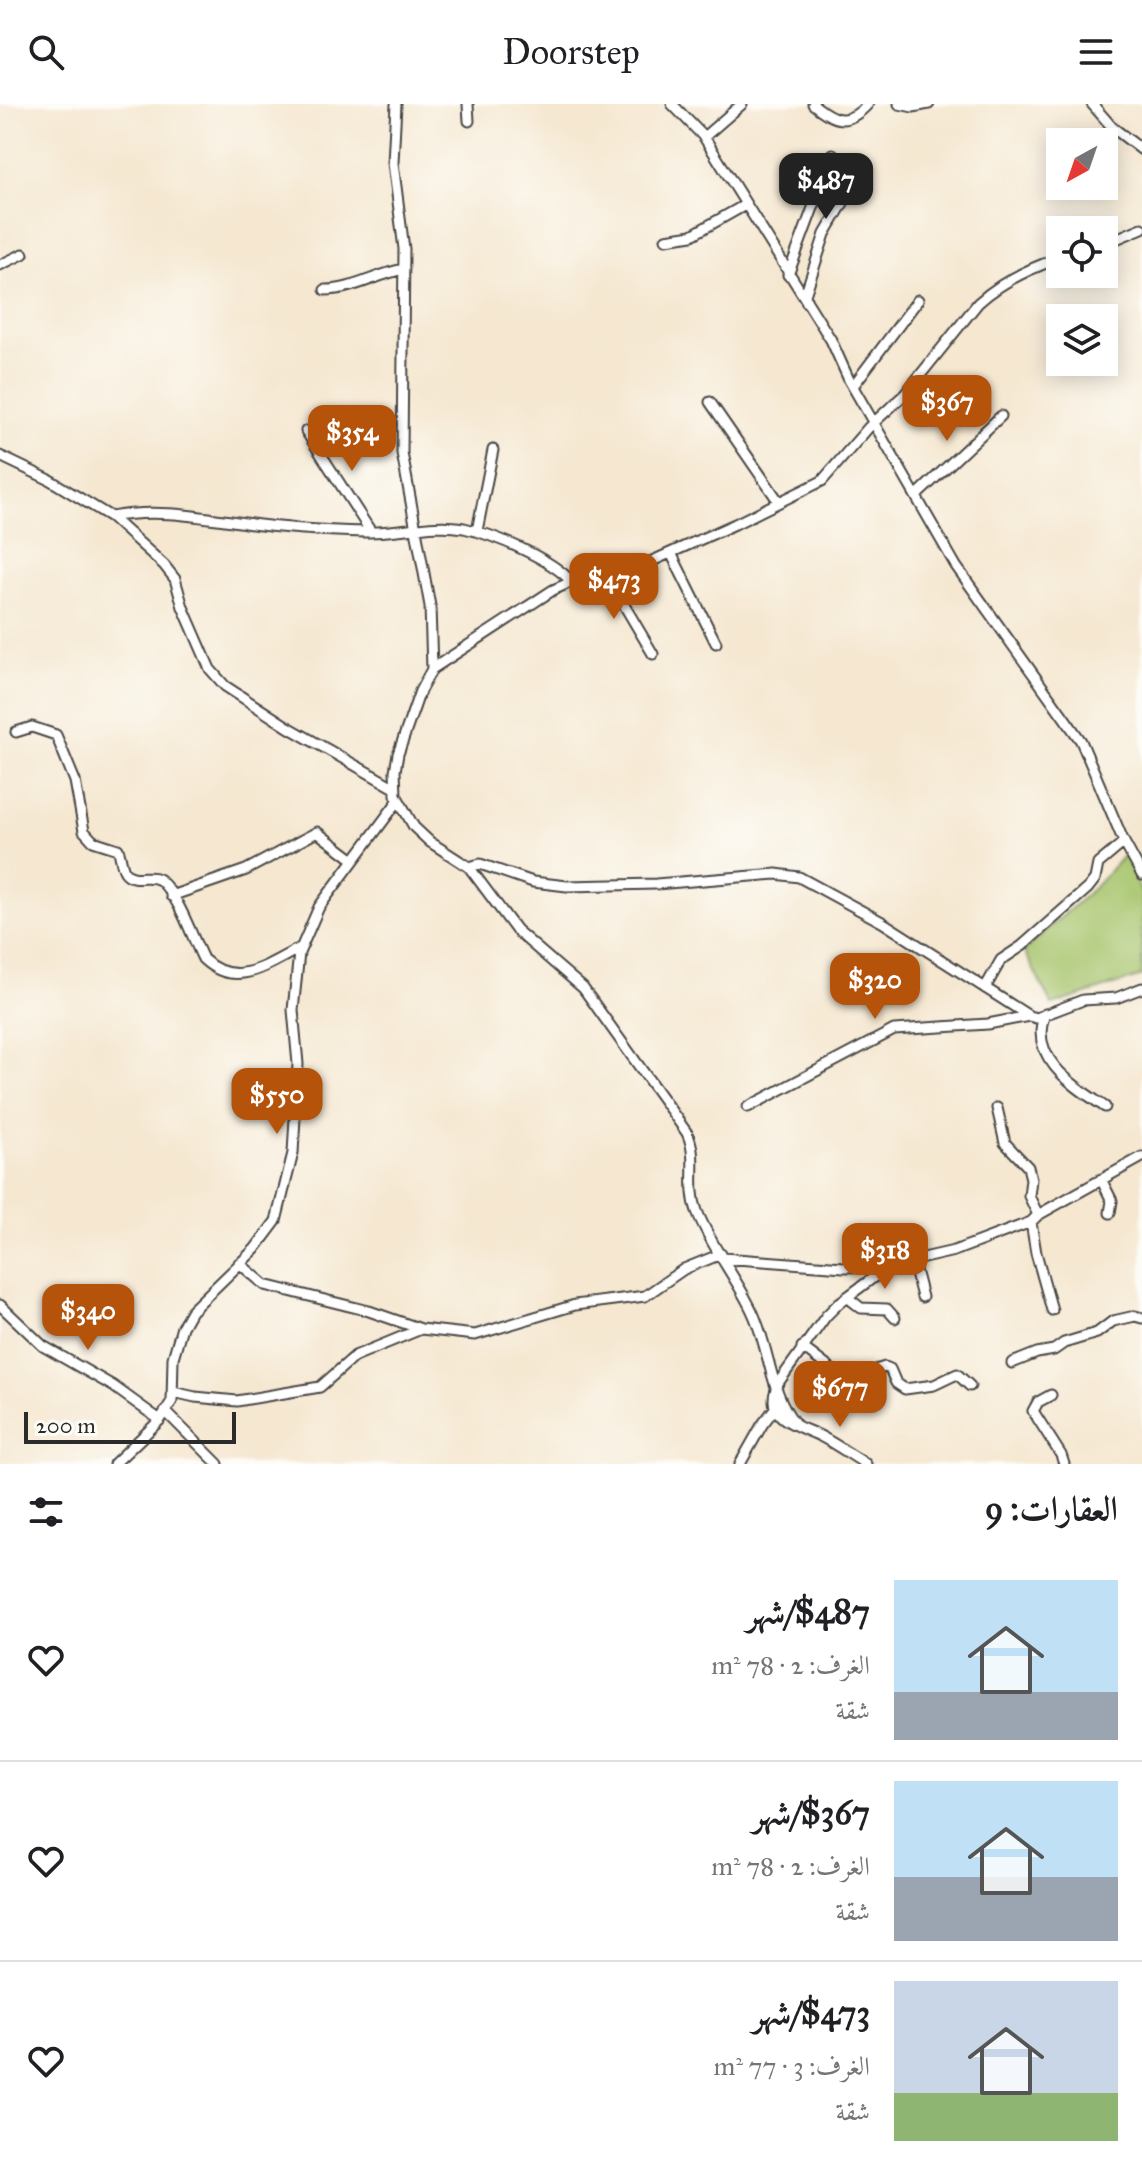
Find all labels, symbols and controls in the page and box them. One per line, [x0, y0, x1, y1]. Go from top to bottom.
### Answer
icon: search [24, 30, 68, 74]
text: Doorstep [502, 30, 640, 74]
icon: menu [1074, 30, 1118, 74]
north arrow [1046, 128, 1118, 200]
map controls [1046, 128, 1118, 376]
pin: $487 [779, 153, 873, 221]
text: $487 [797, 163, 855, 195]
button: locate [1046, 216, 1118, 288]
button: layers [1046, 304, 1118, 376]
pin: $367 [900, 375, 994, 443]
text: $367 [920, 385, 974, 417]
pin: $354 [305, 405, 399, 473]
text: $354 [326, 415, 378, 447]
pin: $473 [567, 553, 661, 621]
text: $473 [587, 563, 641, 595]
pin: $320 [828, 953, 922, 1021]
text: $320 [848, 963, 902, 995]
pin: $550 [230, 1068, 324, 1136]
text: $550 [250, 1078, 304, 1110]
pin: $318 [838, 1223, 932, 1291]
text: $318 [860, 1233, 910, 1265]
pin: $340 [41, 1284, 135, 1352]
text: $340 [60, 1294, 116, 1326]
pin: $677 [793, 1361, 887, 1429]
text: $677 [812, 1371, 868, 1403]
scale bar [24, 1408, 236, 1444]
text: 200 m [36, 1412, 96, 1439]
text: العقارات: 9 [985, 1488, 1118, 1529]
icon: filters [24, 1490, 68, 1534]
text: $487/شهر [746, 1591, 870, 1632]
icon: home [958, 1612, 1054, 1708]
icon: heart [24, 1638, 68, 1682]
text: الغرف: 2 · 78 m² [711, 1649, 870, 1681]
text: شقة [836, 1694, 870, 1726]
text: $367/شهر [752, 1792, 870, 1833]
icon: home [958, 1813, 1054, 1909]
icon: heart [24, 1839, 68, 1883]
text: الغرف: 2 · 78 m² [711, 1850, 870, 1882]
text: شقة [836, 1895, 870, 1927]
text: $473/شهر [752, 1992, 870, 2033]
icon: home [958, 2013, 1054, 2109]
icon: heart [24, 2039, 68, 2083]
text: الغرف: 3 · 77 m² [714, 2050, 870, 2082]
text: شقة [836, 2095, 870, 2127]

